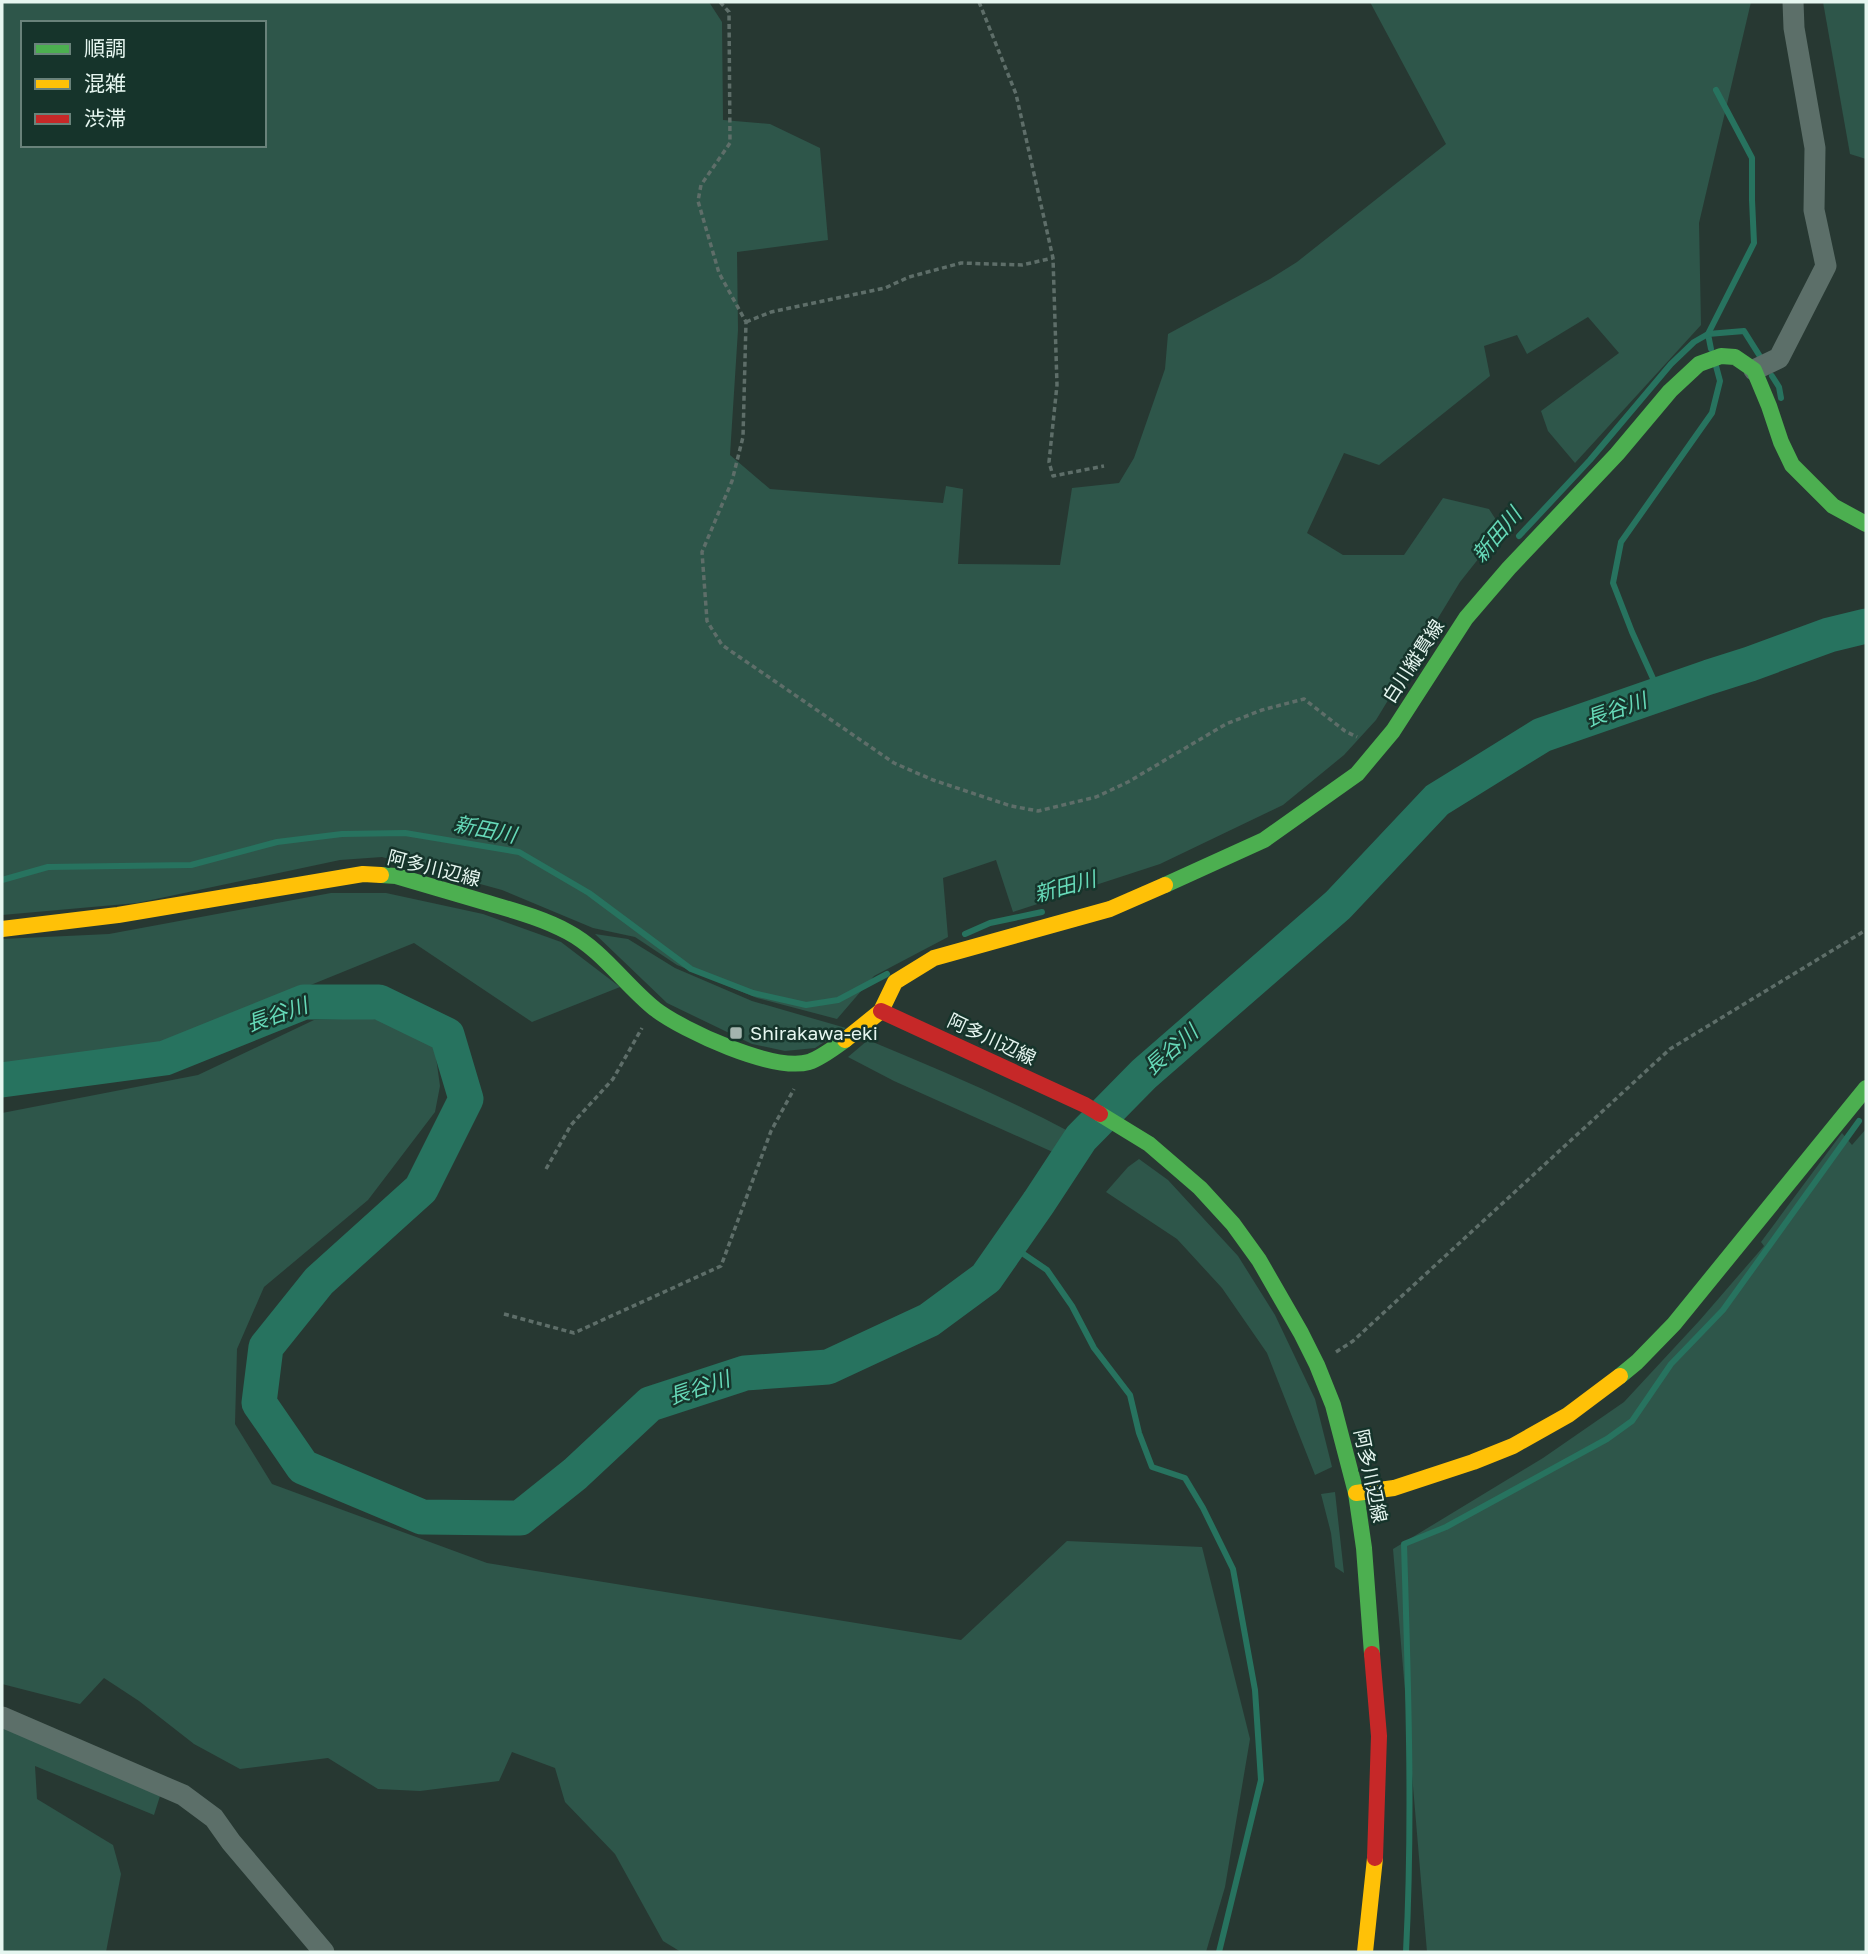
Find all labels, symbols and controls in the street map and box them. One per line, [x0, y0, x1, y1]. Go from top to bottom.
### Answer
legend [21, 21, 266, 147]
text: 順調 [84, 35, 126, 61]
text: 混雑 [84, 70, 126, 96]
text: 渋滞 [84, 105, 126, 131]
water label: 新田川 [1466, 500, 1528, 567]
street label: 白川縦貫線 [1377, 615, 1448, 707]
water label: 長谷川 [1582, 686, 1652, 732]
water label: 新田川 [452, 810, 521, 848]
street label: 阿多川辺線 [385, 845, 483, 890]
water label: 新田川 [1031, 865, 1100, 907]
water label: 長谷川 [243, 991, 313, 1037]
street label: 阿多川辺線 [944, 1008, 1040, 1069]
water label: 長谷川 [1138, 1017, 1204, 1080]
place label: Shirakawa-eki [750, 1021, 878, 1044]
marker: Shirakawa-eki [728, 1025, 744, 1041]
water label: 長谷川 [665, 1364, 735, 1409]
street label: 阿多川辺線 [1350, 1427, 1393, 1525]

